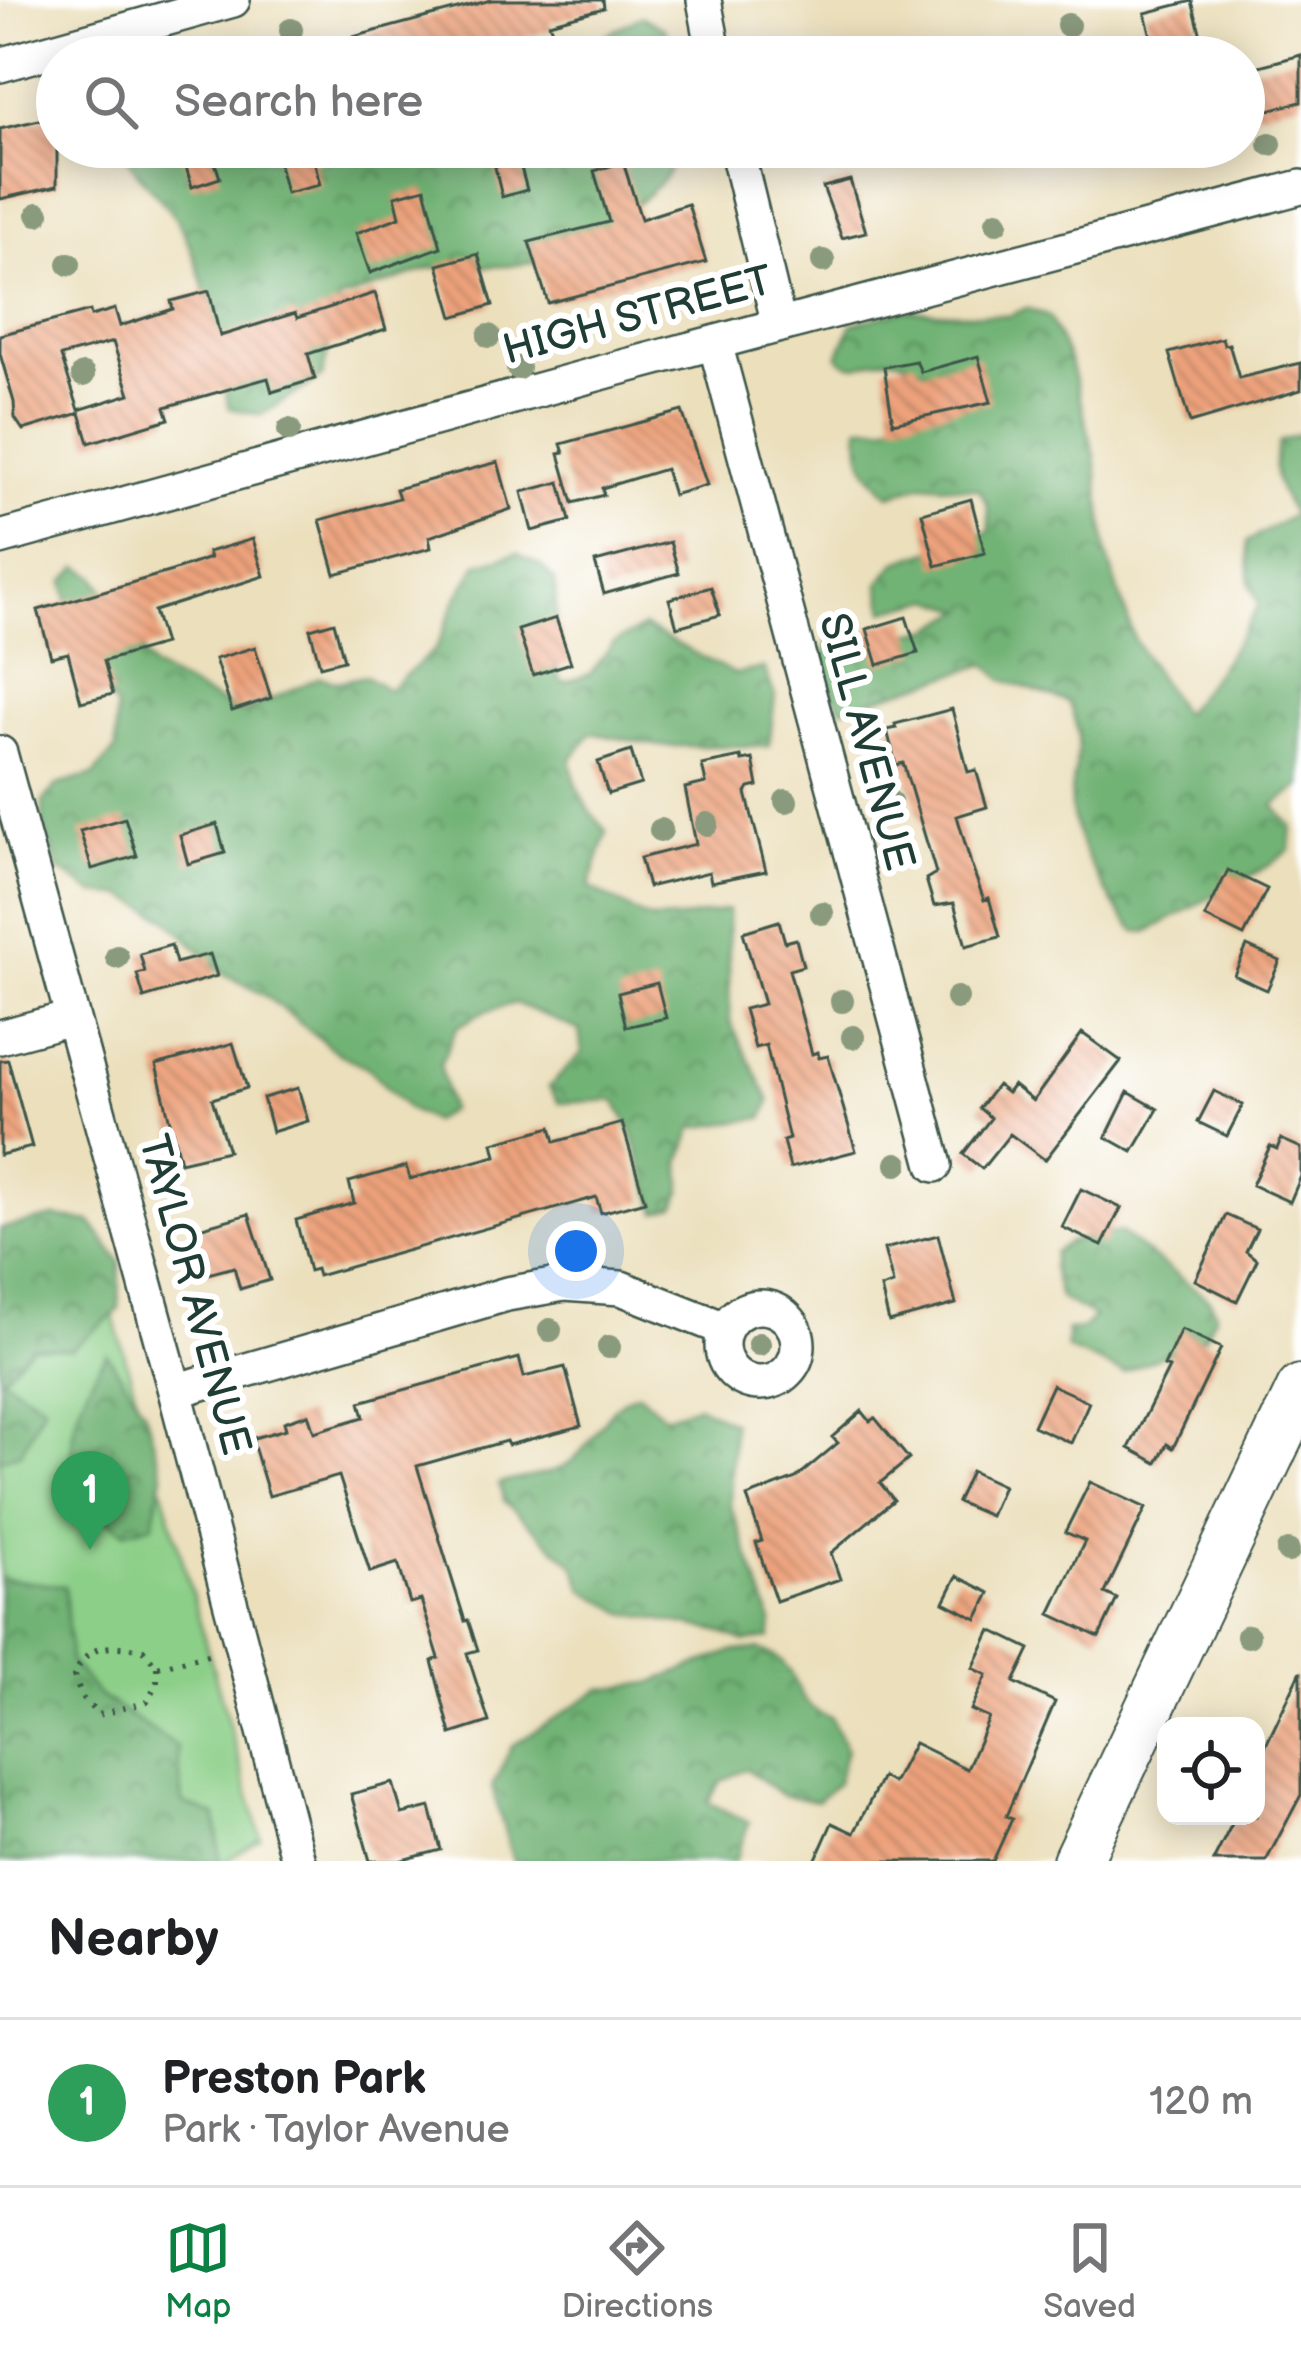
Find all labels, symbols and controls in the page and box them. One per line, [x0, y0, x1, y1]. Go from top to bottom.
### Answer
search box [36, 36, 1265, 168]
icon: search [78, 69, 144, 135]
text: Search here [174, 75, 423, 130]
street label: HIGH STREET [498, 256, 778, 376]
street label: SILL AVENUE [807, 608, 925, 876]
street label: TAYLOR AVENUE [127, 1130, 261, 1460]
your location [546, 1221, 606, 1281]
pin: 1 [51, 1451, 129, 1550]
map controls [1157, 1717, 1265, 1825]
button: locate [1157, 1717, 1265, 1825]
text: Nearby [48, 1909, 219, 1970]
text: Preston Park [162, 2052, 426, 2107]
text: 1 [79, 2079, 95, 2126]
text: 120 m [1149, 2079, 1253, 2126]
text: Park · Taylor Avenue [162, 2107, 510, 2154]
tab: Map [165, 2215, 231, 2327]
tab: Directions [562, 2215, 713, 2327]
tab: Saved [1043, 2215, 1136, 2327]

